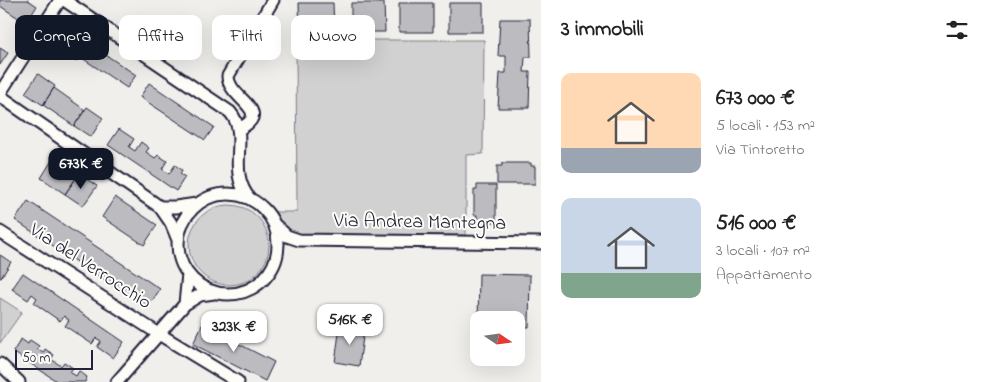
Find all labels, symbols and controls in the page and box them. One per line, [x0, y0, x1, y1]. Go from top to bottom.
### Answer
chip: Compra [15, 15, 109, 60]
chip: Affitta [119, 15, 202, 60]
chip: Filtri [212, 15, 281, 60]
chip: Nuovo [291, 15, 375, 60]
text: 3 immobili [561, 15, 644, 45]
icon: filters [943, 16, 971, 44]
text: 673 000 € [716, 84, 795, 114]
icon: home [601, 93, 661, 153]
text: 5 locali · 153 m² [716, 114, 815, 138]
text: Via Tintoretto [716, 138, 805, 162]
pin: 673K € [40, 148, 122, 190]
text: 673K € [59, 152, 103, 176]
street label: Via Andrea Mantegna [333, 207, 506, 240]
text: 516 000 € [716, 209, 796, 239]
street label: Via del Verrocchio [22, 216, 157, 317]
icon: home [601, 218, 661, 278]
text: 3 locali · 107 m² [716, 239, 810, 263]
text: Appartamento [716, 263, 812, 287]
pin: 516K € [309, 304, 391, 346]
text: 516K € [328, 308, 372, 332]
pin: 323K € [193, 310, 275, 353]
north arrow [470, 311, 525, 366]
map controls [470, 311, 525, 366]
text: 323K € [212, 315, 256, 339]
scale bar [15, 347, 92, 370]
text: 50 m [22, 348, 50, 369]

